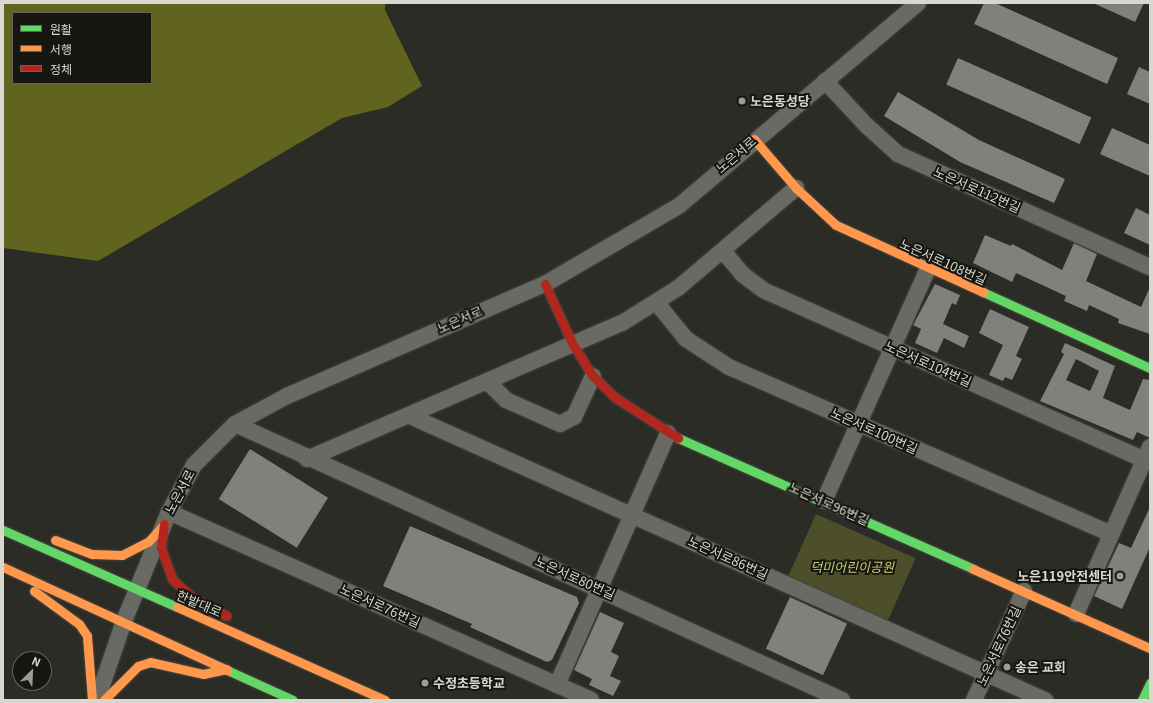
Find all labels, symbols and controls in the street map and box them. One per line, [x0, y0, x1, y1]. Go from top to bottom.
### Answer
legend [12, 12, 152, 84]
text: 원활 [50, 20, 72, 37]
text: 서행 [50, 40, 72, 57]
text: 정체 [50, 60, 72, 77]
place label: 노은동성당 [750, 93, 810, 109]
marker: 노은동성당 [737, 96, 747, 106]
street label: 노은서로 [713, 133, 759, 177]
street label: 노은서로112번길 [931, 164, 1023, 216]
street label: 노은서로108번길 [897, 236, 989, 288]
street label: 노은서로 [435, 303, 485, 337]
street label: 노은서로104번길 [882, 338, 974, 390]
street label: 노은서로100번길 [828, 405, 920, 457]
street label: 노은서로 [162, 467, 198, 517]
street label: 노은서로96번길 [786, 479, 872, 529]
street label: 노은서로86번길 [685, 533, 771, 583]
street label: 노은서로80번길 [532, 553, 618, 603]
park label: 덕미어린이공원 [810, 559, 894, 575]
place label: 노은119안전센터 [1017, 568, 1112, 584]
marker: 노은119안전센터 [1115, 571, 1125, 581]
street label: 노은서로76번길 [337, 581, 423, 631]
street label: 한밭대로 [174, 587, 224, 621]
street label: 노은서로76번길 [974, 604, 1024, 688]
north arrow [12, 651, 52, 691]
text: N [29, 652, 43, 670]
place label: 송은 교회 [1015, 659, 1066, 675]
marker: 송은 교회 [1002, 662, 1012, 672]
place label: 수정초등학교 [433, 675, 505, 691]
marker: 수정초등학교 [420, 678, 430, 688]

